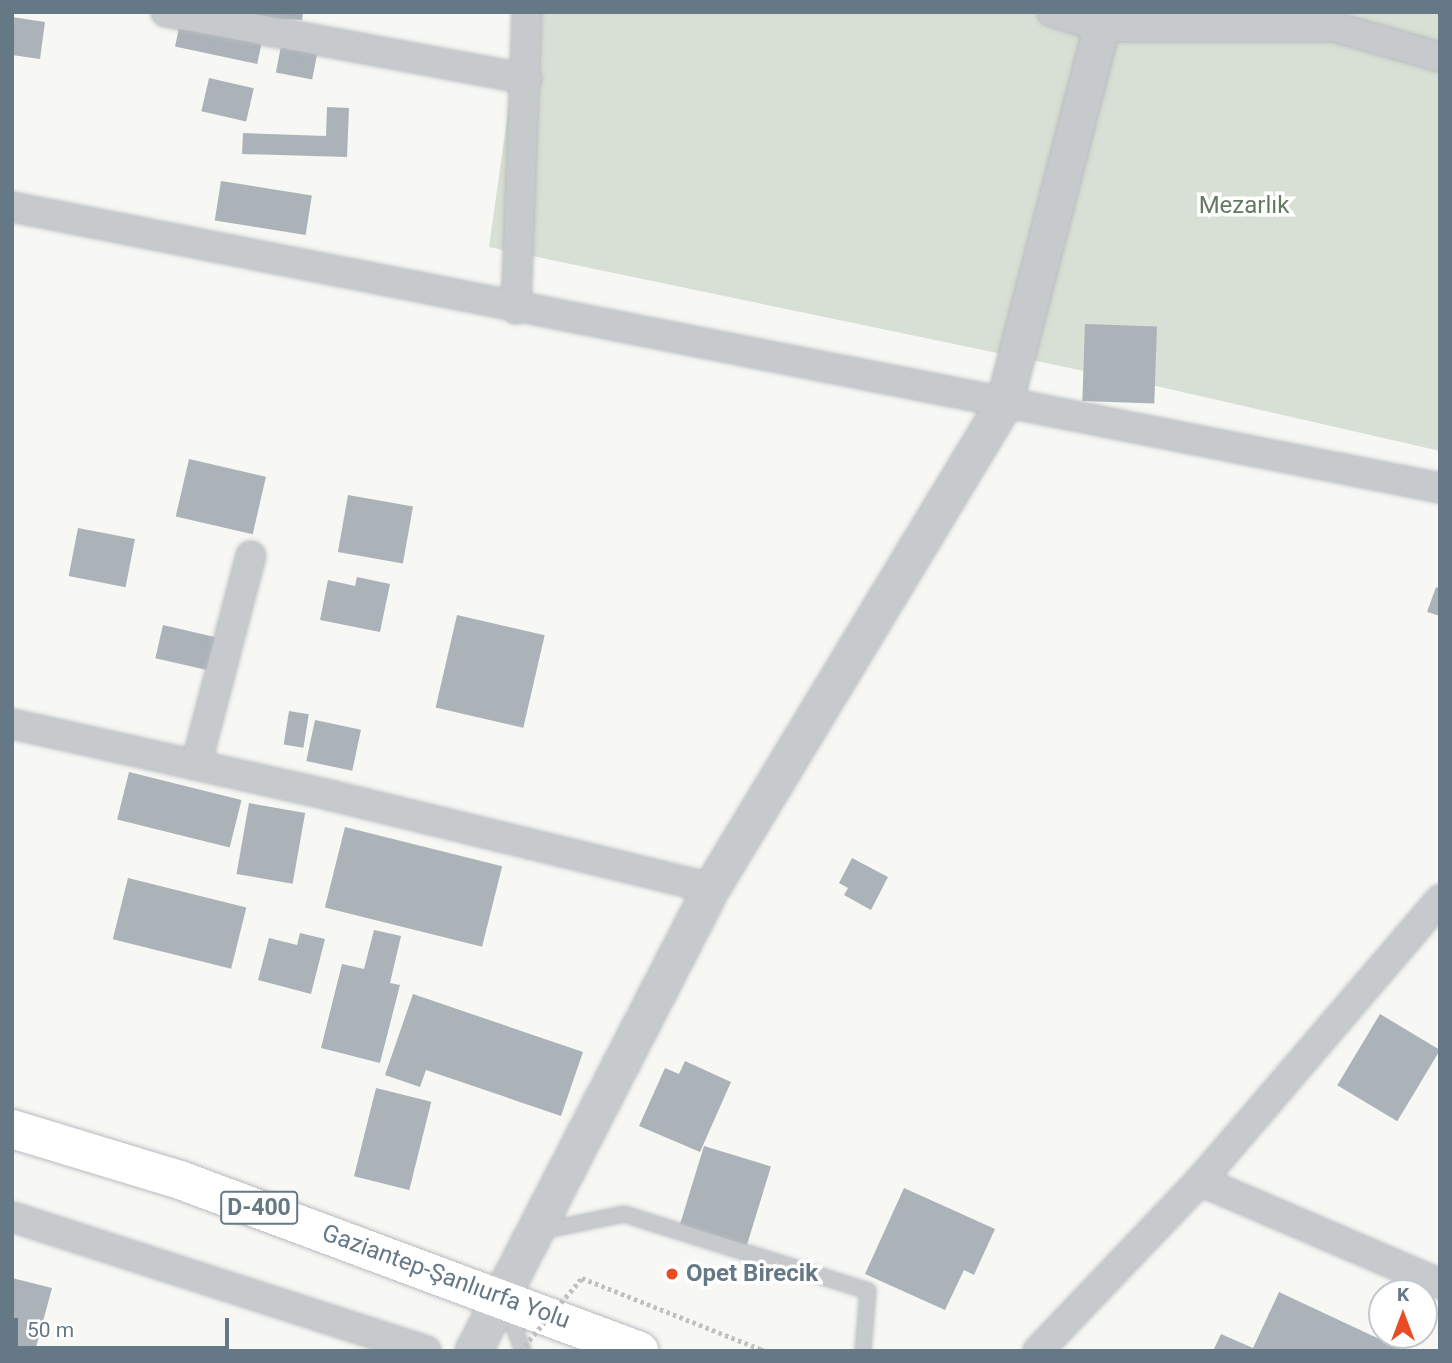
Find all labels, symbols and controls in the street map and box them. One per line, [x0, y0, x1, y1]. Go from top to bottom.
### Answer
park label: Mezarlık [1199, 192, 1289, 220]
road number: D-400 [219, 1189, 299, 1228]
street label: Gaziantep-Şanlıurfa Yolu [318, 1219, 574, 1335]
place label: Opet Birecik [686, 1260, 818, 1288]
marker: Opet Birecik [664, 1266, 680, 1282]
north arrow [1368, 1279, 1438, 1349]
text: K [1397, 1283, 1409, 1306]
scale bar [18, 1304, 233, 1348]
text: 50 m [27, 1318, 74, 1342]

